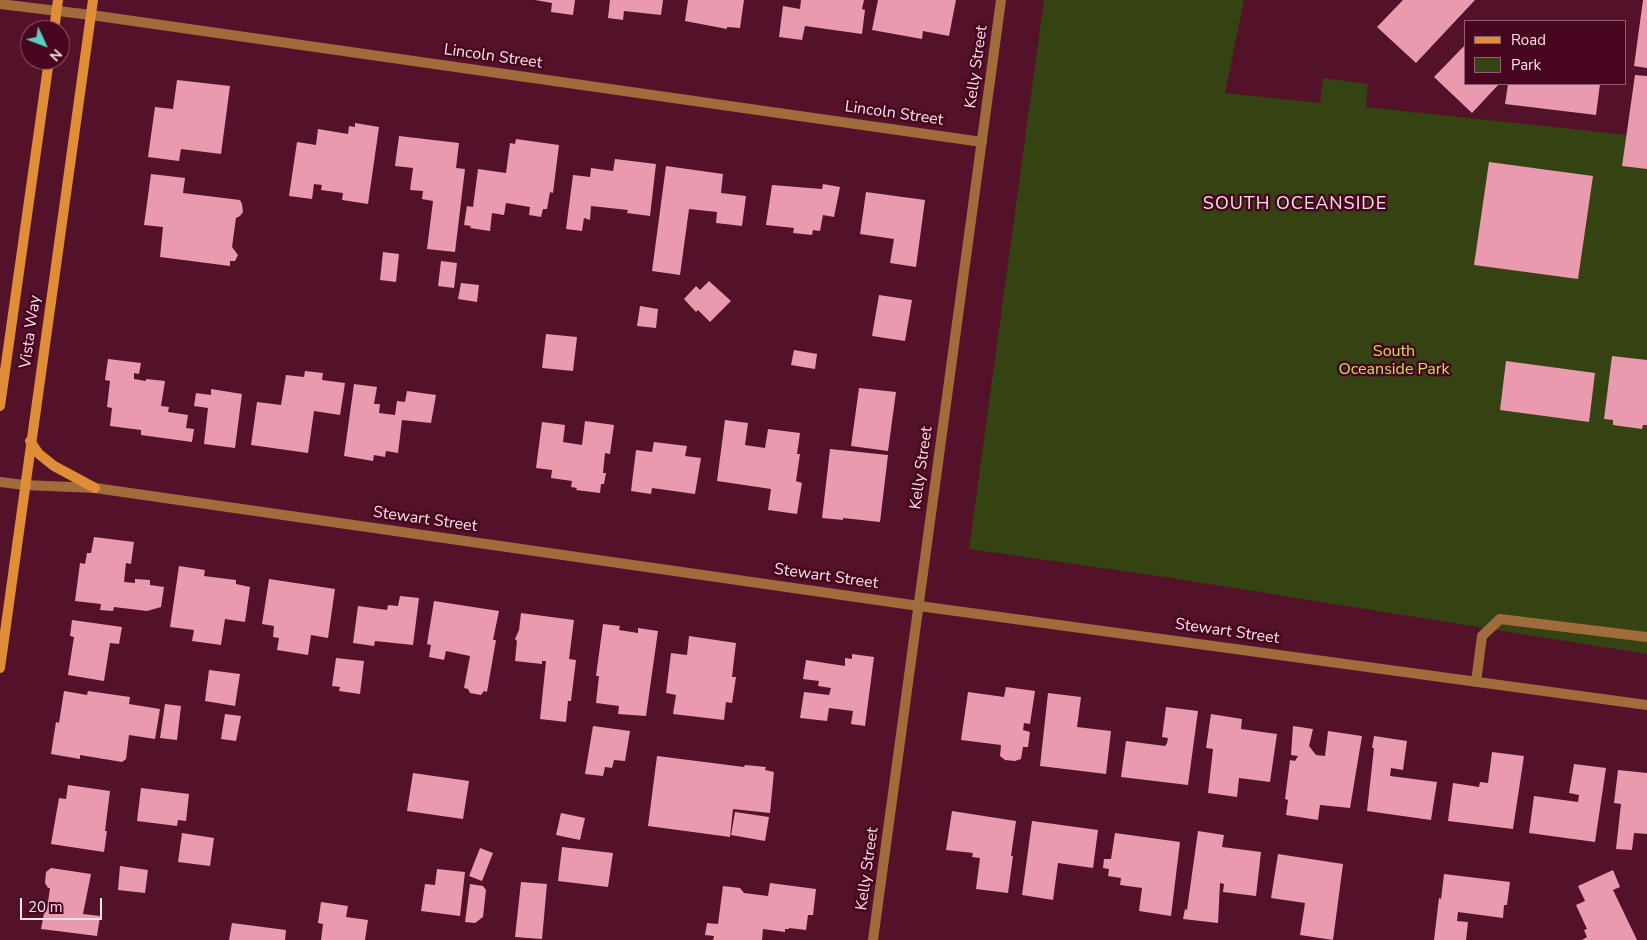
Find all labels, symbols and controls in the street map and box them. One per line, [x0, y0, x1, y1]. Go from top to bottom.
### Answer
north arrow [20, 20, 70, 70]
legend [1464, 20, 1627, 85]
street label: Kelly Street [962, 24, 992, 110]
text: Road [1511, 30, 1546, 50]
street label: Lincoln Street [443, 41, 543, 73]
text: N [45, 45, 66, 65]
text: Park [1511, 55, 1541, 75]
street label: Lincoln Street [844, 98, 944, 130]
district label: SOUTH OCEANSIDE [1201, 194, 1389, 216]
street label: Vista Way [16, 294, 46, 370]
park label: South Oceanside Park [1339, 342, 1449, 380]
street label: Kelly Street [907, 425, 937, 511]
street label: Stewart Street [372, 503, 478, 537]
street label: Stewart Street [773, 560, 879, 594]
street label: Stewart Street [1174, 615, 1280, 649]
street label: Kelly Street [853, 826, 883, 912]
scale bar [22, 888, 105, 920]
text: 20 m [28, 897, 63, 917]

